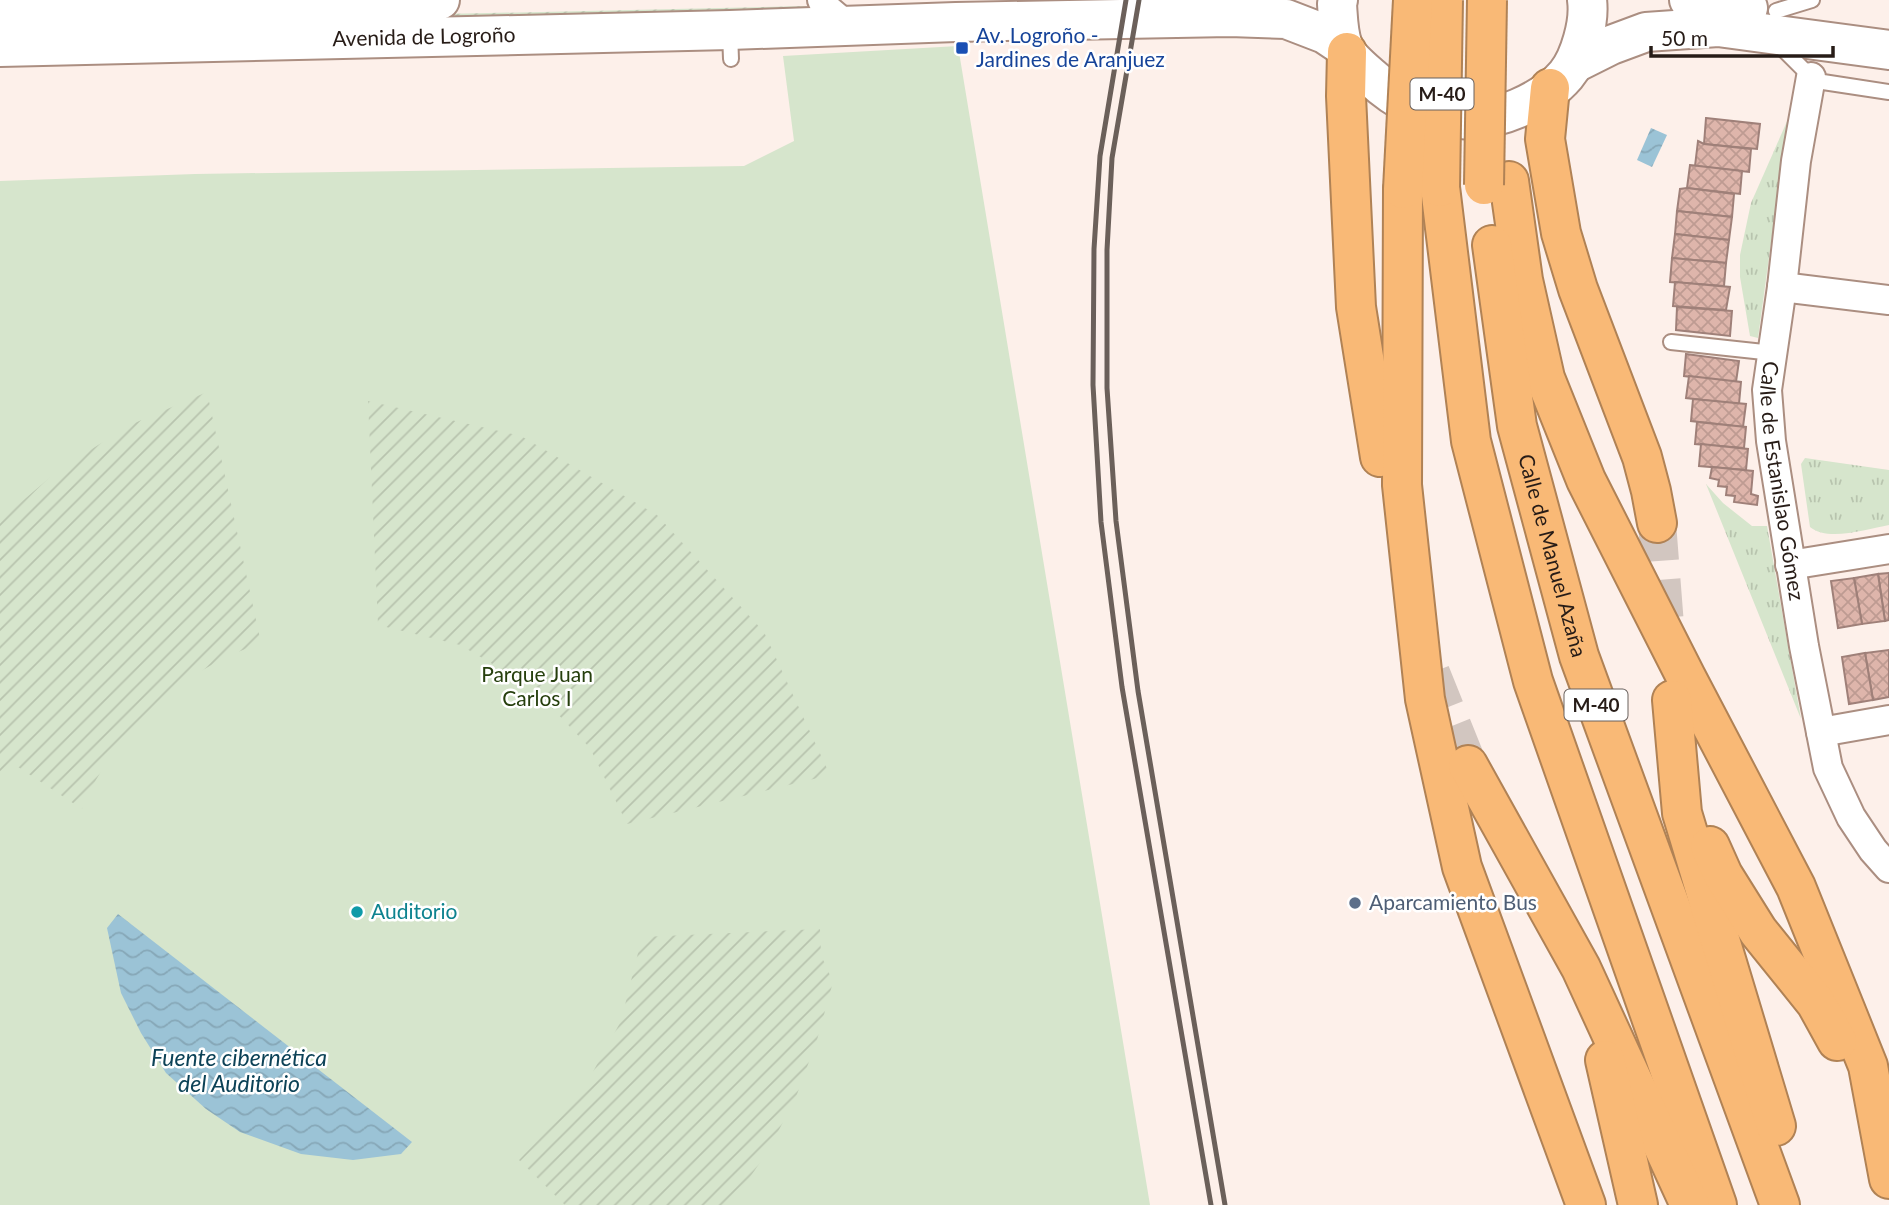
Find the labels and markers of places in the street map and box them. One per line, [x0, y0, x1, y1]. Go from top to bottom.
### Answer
place label: Av. Logroño - Jardines de Aranjuez [976, 22, 1165, 71]
marker: Av. Logroño - Jardines de Aranjuez [954, 40, 970, 56]
place label: Aparcamiento Bus [1369, 889, 1537, 914]
marker: Aparcamiento Bus [1347, 895, 1363, 911]
place label: Auditorio [371, 898, 458, 923]
marker: Auditorio [349, 904, 365, 920]

